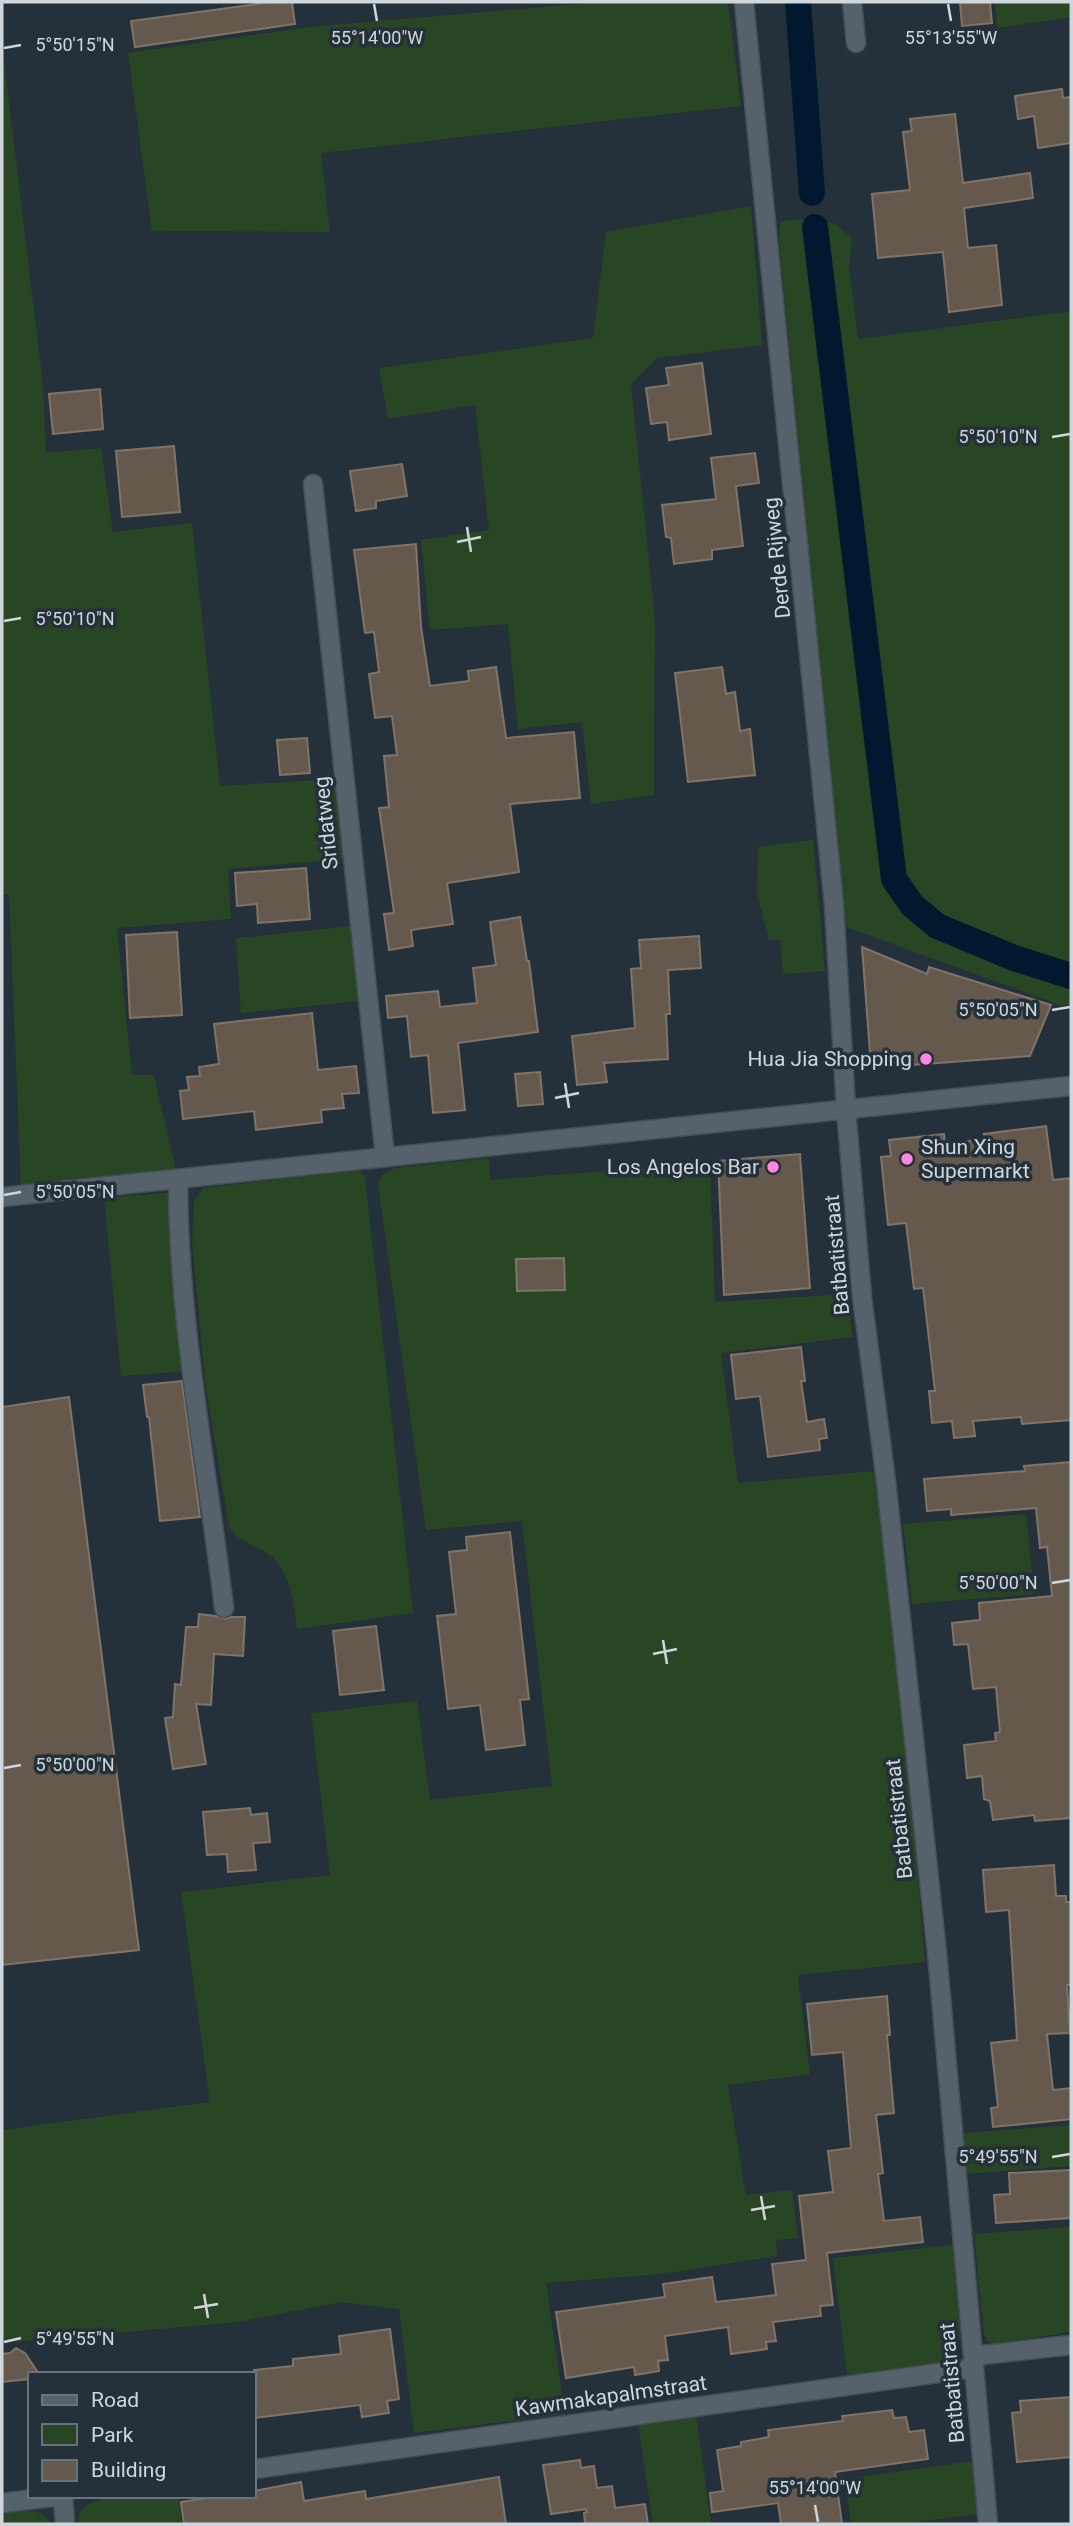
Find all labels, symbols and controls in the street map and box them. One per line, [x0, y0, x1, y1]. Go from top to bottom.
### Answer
text: 55°14'00"W [331, 27, 423, 48]
text: 55°13'55"W [905, 27, 997, 48]
text: 5°50'15"N [35, 34, 115, 55]
text: 5°50'10"N [958, 426, 1038, 447]
street label: Derde Rijweg [759, 496, 795, 620]
text: 5°50'10"N [35, 608, 115, 629]
street label: Sridatweg [309, 775, 343, 871]
text: 5°50'05"N [958, 999, 1038, 1020]
place label: Hua Jia Shopping [747, 1047, 912, 1071]
marker: Hua Jia Shopping [918, 1051, 934, 1067]
place label: Shun Xing Supermarkt [921, 1135, 1030, 1183]
marker: Shun Xing Supermarkt [899, 1151, 915, 1167]
place label: Los Angelos Bar [607, 1155, 759, 1179]
marker: Los Angelos Bar [765, 1159, 781, 1175]
text: 5°50'05"N [35, 1181, 115, 1202]
street label: Batbatistraat [820, 1194, 854, 1316]
text: 5°50'00"N [958, 1572, 1038, 1593]
text: 5°50'00"N [35, 1754, 115, 1775]
street label: Batbatistraat [881, 1758, 917, 1880]
text: 5°49'55"N [958, 2146, 1038, 2167]
street label: Batbatistraat [935, 2322, 969, 2444]
text: 5°49'55"N [35, 2328, 115, 2349]
street label: Kawmakapalmstraat [514, 2371, 708, 2421]
legend [28, 2372, 256, 2498]
text: Road [91, 2388, 139, 2412]
text: Park [91, 2423, 134, 2447]
text: Building [91, 2458, 166, 2482]
text: 55°14'00"W [769, 2477, 861, 2498]

